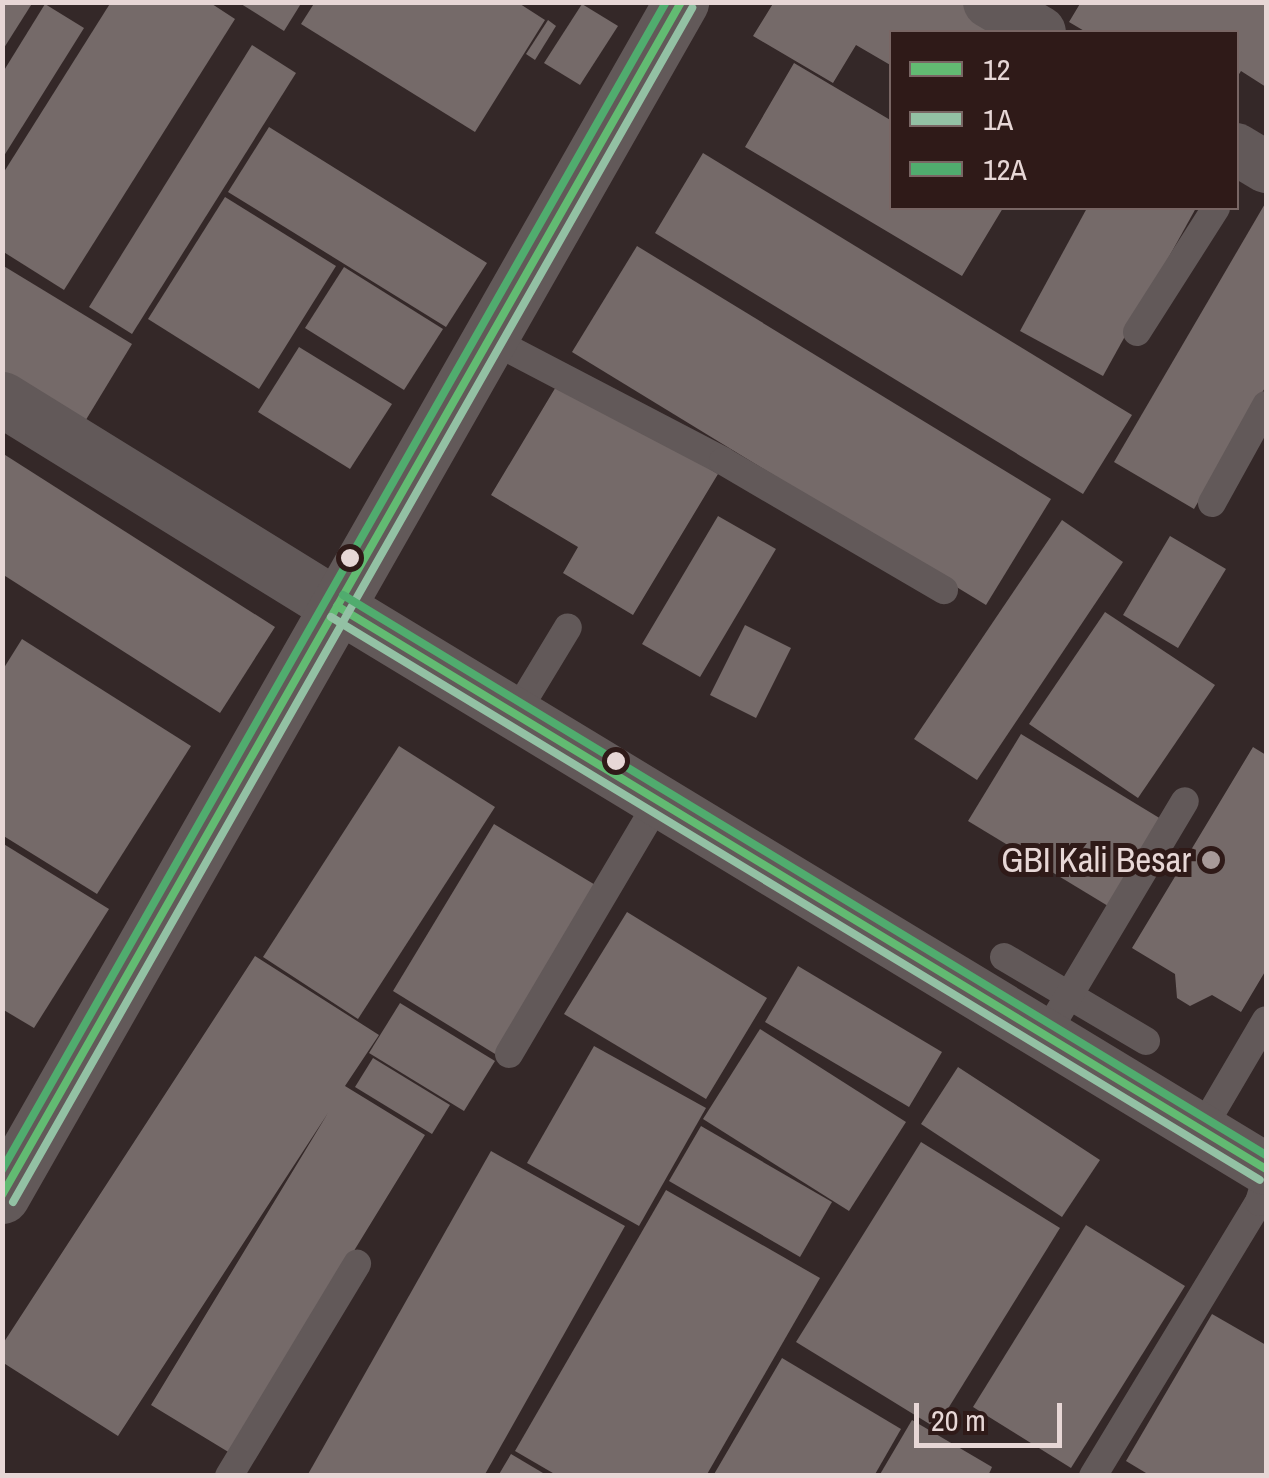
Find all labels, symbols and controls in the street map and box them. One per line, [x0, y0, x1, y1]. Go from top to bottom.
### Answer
legend [889, 30, 1239, 210]
text: 12 [983, 49, 1010, 89]
text: 1A [983, 99, 1013, 139]
text: 12A [983, 149, 1027, 189]
unlabelled marker [340, 548, 360, 568]
unlabelled marker [606, 751, 626, 771]
place label: GBI Kali Besar [1001, 839, 1191, 881]
marker: GBI Kali Besar [1200, 849, 1222, 871]
scale bar [919, 1383, 1066, 1445]
text: 20 m [931, 1400, 986, 1440]

